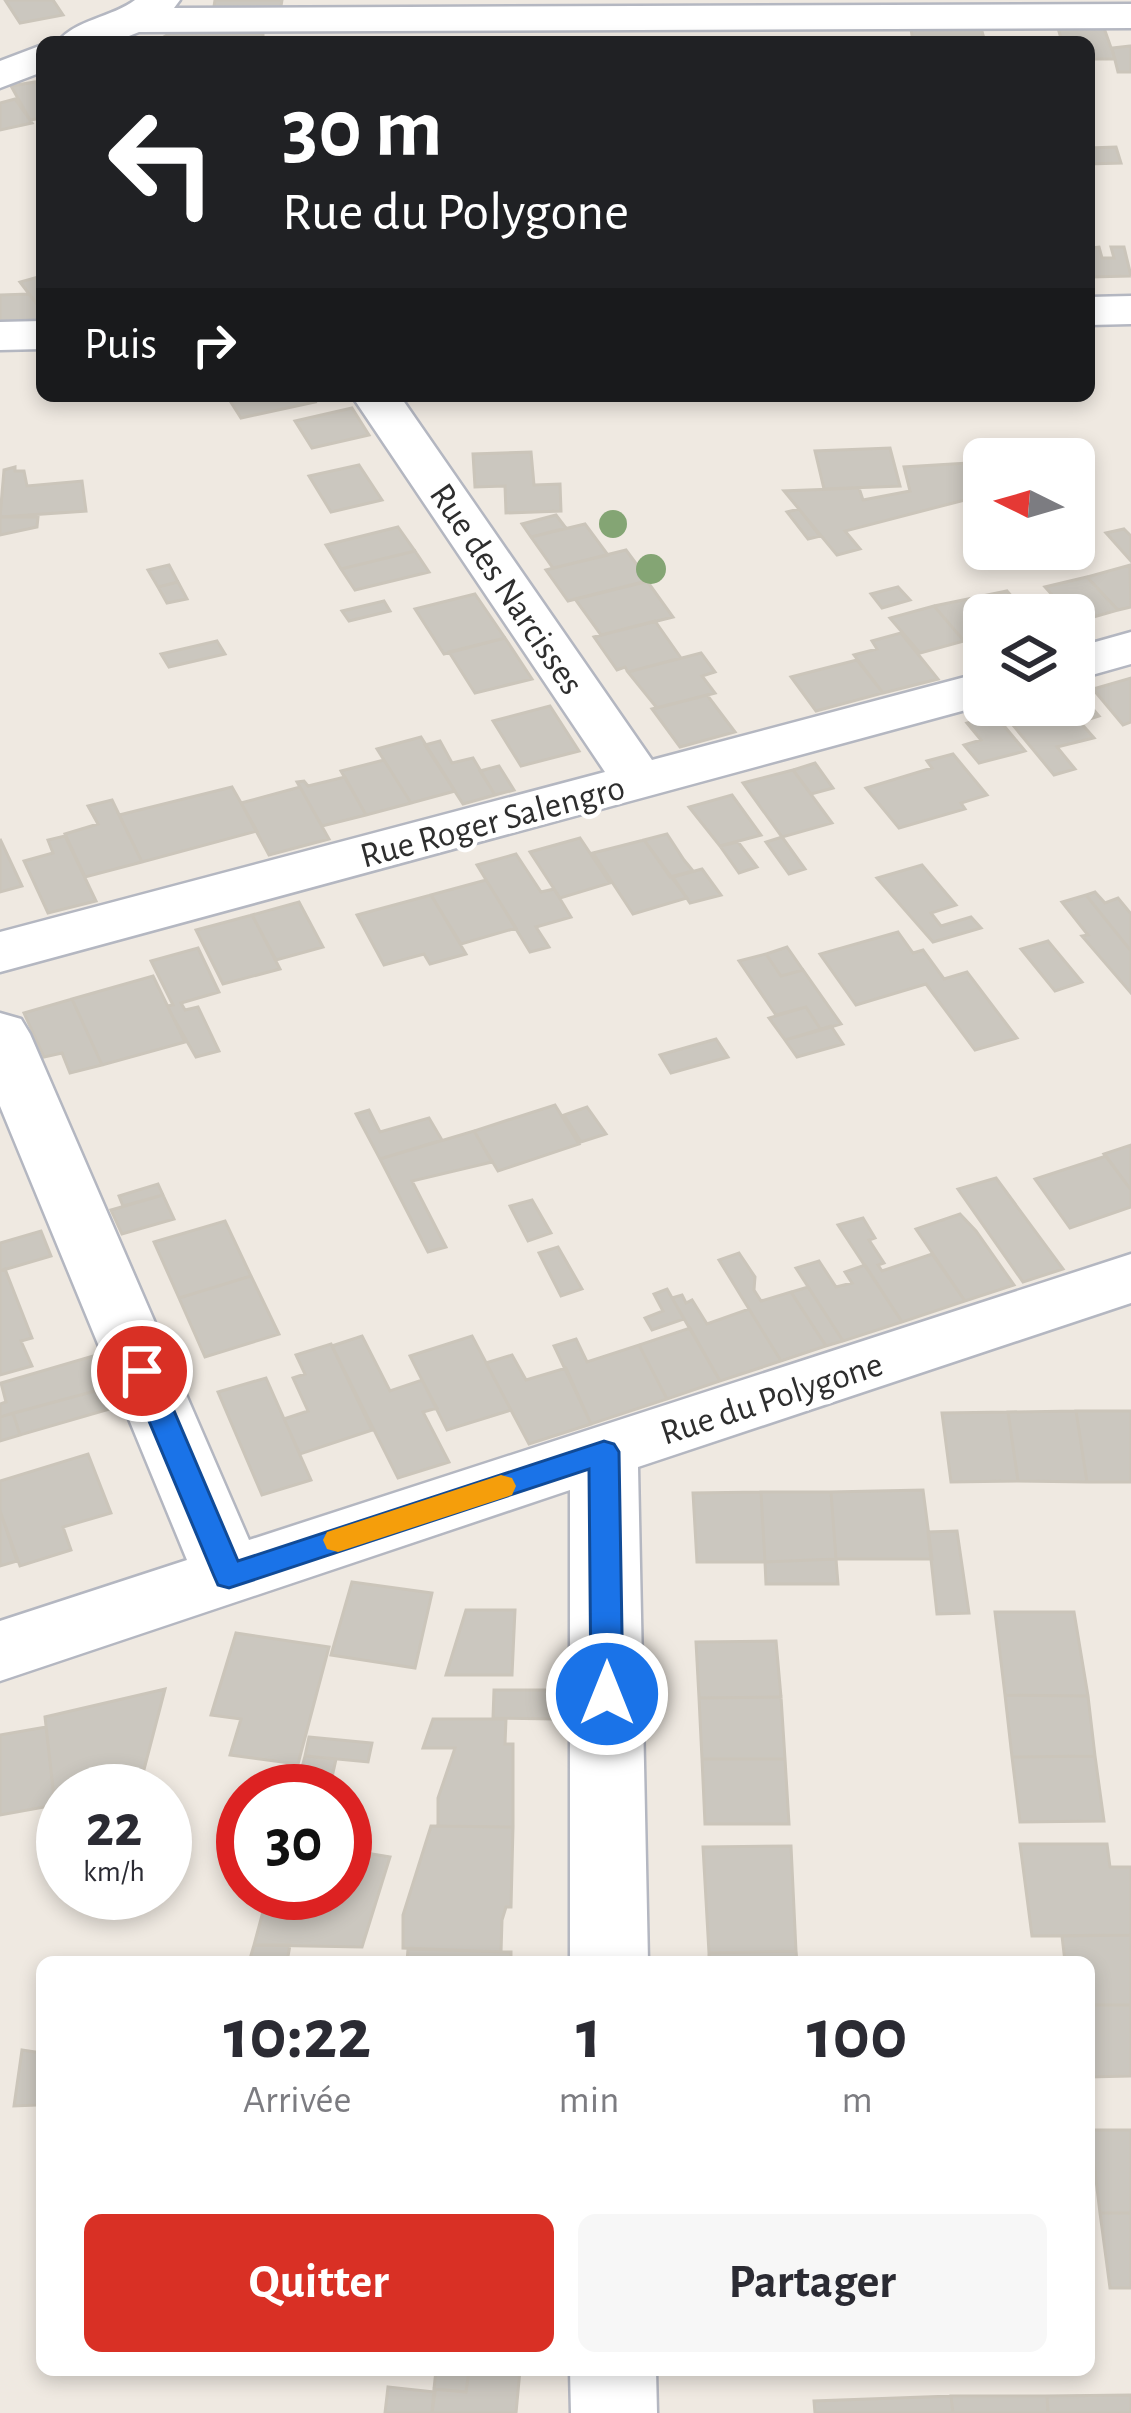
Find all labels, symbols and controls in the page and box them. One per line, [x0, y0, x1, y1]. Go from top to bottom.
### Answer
icon: left [84, 84, 240, 240]
text: 30 m [282, 88, 442, 172]
text: Rue du Polygone [282, 186, 629, 240]
icon: right [181, 312, 247, 378]
text: Puis [84, 322, 157, 367]
north arrow [963, 438, 1095, 570]
map controls [963, 438, 1095, 726]
street label: Rue des Narcisses [423, 477, 590, 701]
button: layers [963, 594, 1095, 726]
street label: Rue Roger Salengro [357, 769, 629, 875]
pin [91, 1320, 193, 1422]
icon: arrive [109, 1338, 175, 1404]
street label: Rue du Polygone [656, 1346, 887, 1452]
position arrow [544, 1631, 670, 1757]
speed limit sign: 30 [216, 1764, 372, 1920]
text: 22 [86, 1797, 142, 1857]
text: km/h [83, 1857, 145, 1887]
text: 10:22 [223, 1999, 371, 2071]
text: 1 [576, 1999, 602, 2071]
text: 100 [807, 1999, 908, 2071]
text: Arrivée [243, 2081, 352, 2120]
text: min [559, 2081, 619, 2120]
text: m [842, 2081, 873, 2120]
button: Quitter [84, 2214, 554, 2352]
button: Partager [578, 2214, 1047, 2352]

